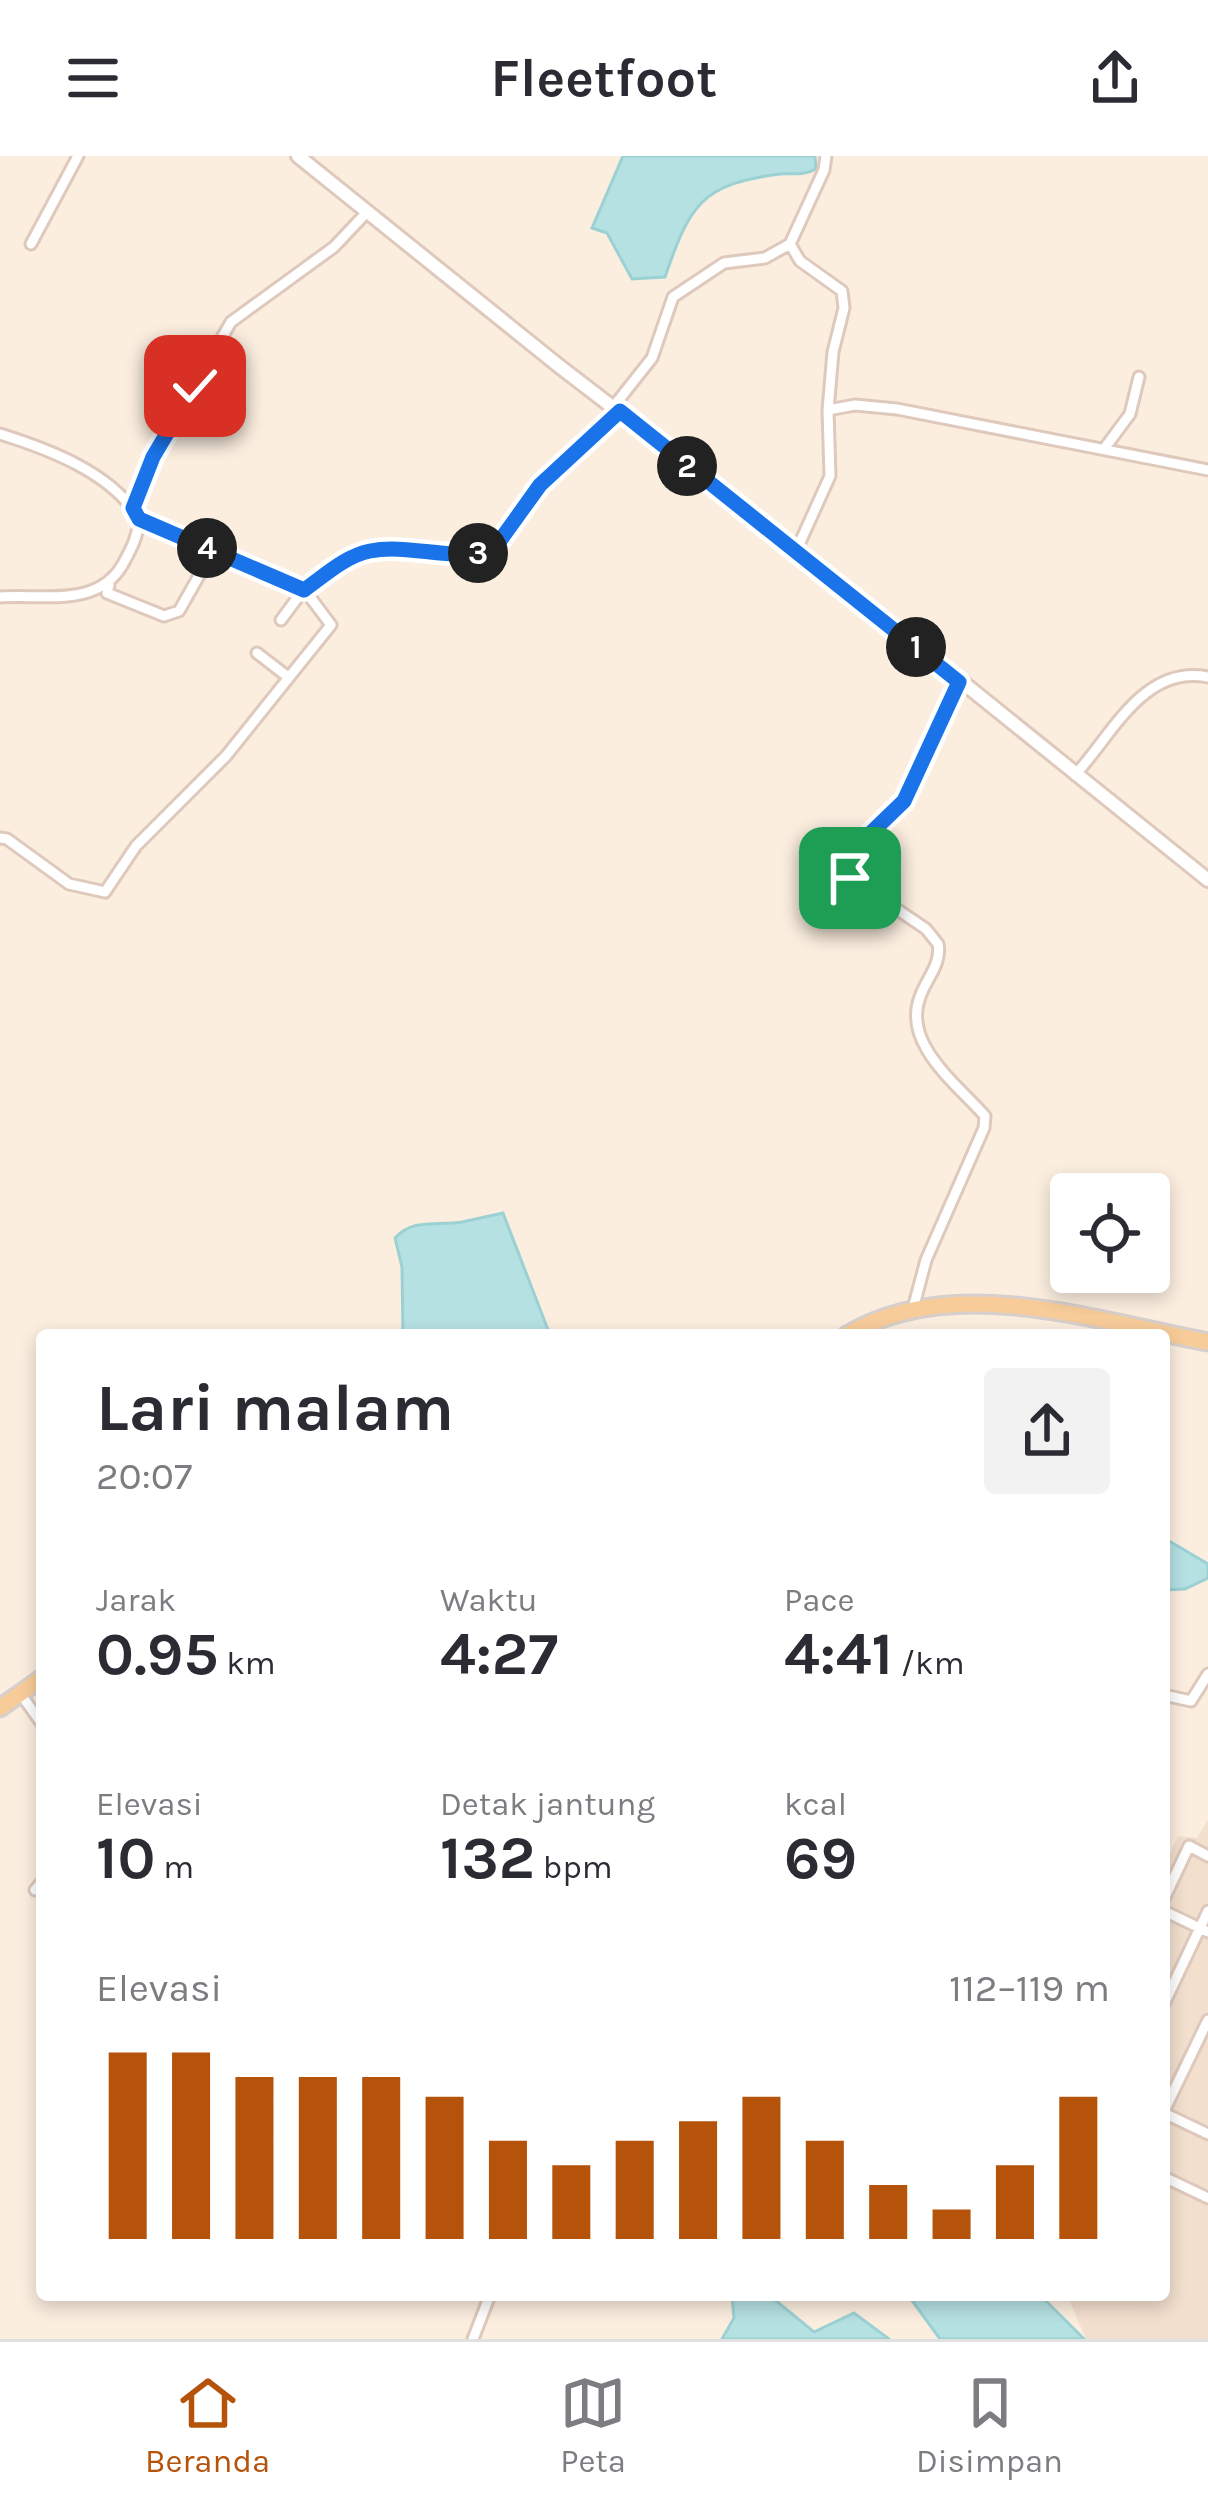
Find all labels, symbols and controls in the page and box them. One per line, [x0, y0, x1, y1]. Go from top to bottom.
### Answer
icon: menu [60, 45, 126, 111]
icon: share [1082, 45, 1148, 111]
text: Fleetfoot [491, 46, 717, 110]
pin [144, 335, 246, 437]
icon: check [162, 353, 228, 419]
pin: 2 [657, 436, 717, 496]
text: 2 [677, 447, 697, 485]
pin: 4 [177, 518, 237, 578]
pin: 3 [448, 523, 508, 583]
text: 4 [197, 529, 217, 567]
text: 3 [468, 534, 488, 572]
pin: 1 [886, 617, 946, 677]
text: 1 [910, 628, 922, 666]
pin [799, 827, 901, 929]
icon: arrive [817, 845, 883, 911]
map controls [1050, 1173, 1170, 1293]
button: locate [1050, 1173, 1170, 1293]
button: share [984, 1368, 1110, 1494]
text: Lari malam [96, 1369, 454, 1447]
text: 20:07 [96, 1453, 192, 1499]
text: Jarak [96, 1581, 176, 1619]
text: Waktu [440, 1581, 538, 1619]
text: Pace [784, 1581, 854, 1619]
text: 0.95 [96, 1619, 218, 1689]
text: 4:27 [440, 1619, 558, 1689]
text: 4:41 [784, 1619, 893, 1689]
text: km [218, 1644, 276, 1682]
text: /km [893, 1644, 965, 1682]
text: Elevasi [96, 1785, 203, 1823]
text: Detak jantung [440, 1785, 655, 1823]
text: kcal [784, 1785, 847, 1823]
text: 10 [96, 1823, 155, 1893]
text: 132 [440, 1823, 535, 1893]
text: 69 [784, 1823, 857, 1893]
text: m [155, 1848, 194, 1886]
text: bpm [535, 1848, 613, 1886]
text: Elevasi [96, 1965, 222, 2011]
text: 112–119 m [949, 1965, 1110, 2011]
tab: Beranda [145, 2370, 270, 2480]
tab: Peta [560, 2370, 626, 2480]
tab: Disimpan [916, 2370, 1063, 2480]

